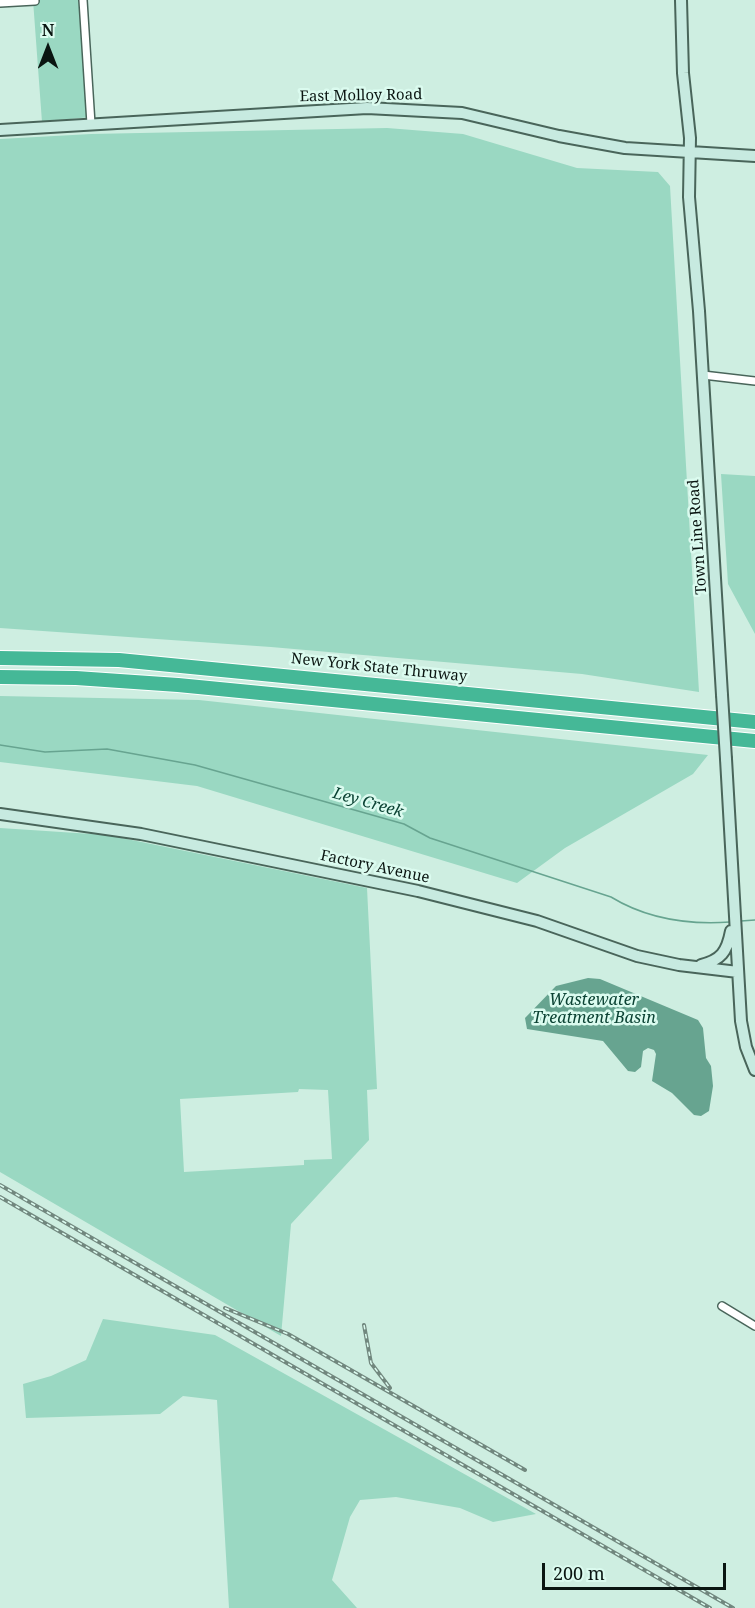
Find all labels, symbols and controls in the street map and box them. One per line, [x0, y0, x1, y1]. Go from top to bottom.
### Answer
north arrow [18, 18, 78, 78]
text: N [42, 19, 54, 41]
street label: East Molloy Road [300, 86, 422, 106]
street label: Town Line Road [685, 479, 711, 595]
street label: New York State Thruway [290, 650, 468, 686]
water label: Ley Creek [330, 784, 406, 822]
street label: Factory Avenue [319, 847, 431, 887]
water label: Wastewater Treatment Basin [532, 990, 656, 1028]
scale bar [545, 1551, 730, 1589]
text: 200 m [553, 1561, 605, 1585]

